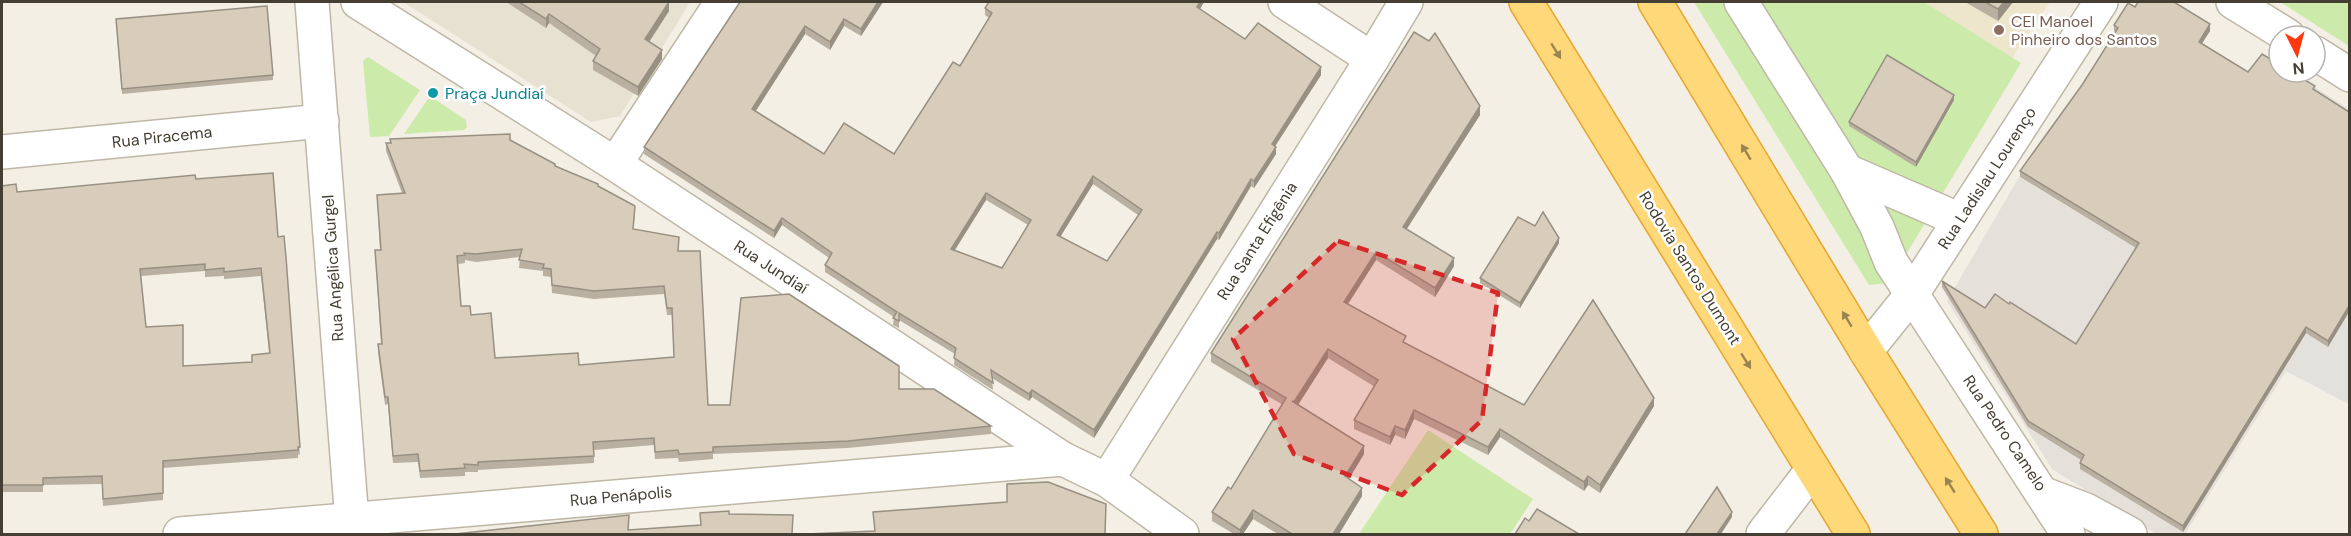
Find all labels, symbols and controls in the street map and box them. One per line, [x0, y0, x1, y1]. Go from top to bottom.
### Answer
place label: CEI Manoel Pinheiro dos Santos [2011, 11, 2157, 50]
marker: CEI Manoel Pinheiro dos Santos [1992, 23, 2006, 37]
north arrow [2267, 24, 2327, 84]
one-way arrow [1551, 43, 1562, 59]
text: N [2292, 57, 2305, 79]
place label: Praça Jundiaí [445, 83, 544, 104]
marker: Praça Jundiaí [426, 86, 440, 100]
street label: Rua Ladislau Lourenço [1933, 103, 2041, 253]
street label: Rua Piracema [111, 121, 213, 153]
one-way arrow [1740, 144, 1751, 160]
street label: Rua Santa Efigênia [1212, 178, 1302, 304]
street label: Rodovia Santos Dumont [1634, 187, 1746, 349]
street label: Rua Angélica Gurgel [317, 194, 349, 342]
street label: Rua Jundiaí [730, 235, 812, 299]
one-way arrow [1841, 311, 1852, 327]
one-way arrow [1741, 353, 1752, 369]
street label: Rua Pedro Camelo [1958, 371, 2052, 495]
one-way arrow [1944, 477, 1955, 493]
street label: Rua Penápolis [569, 481, 673, 511]

